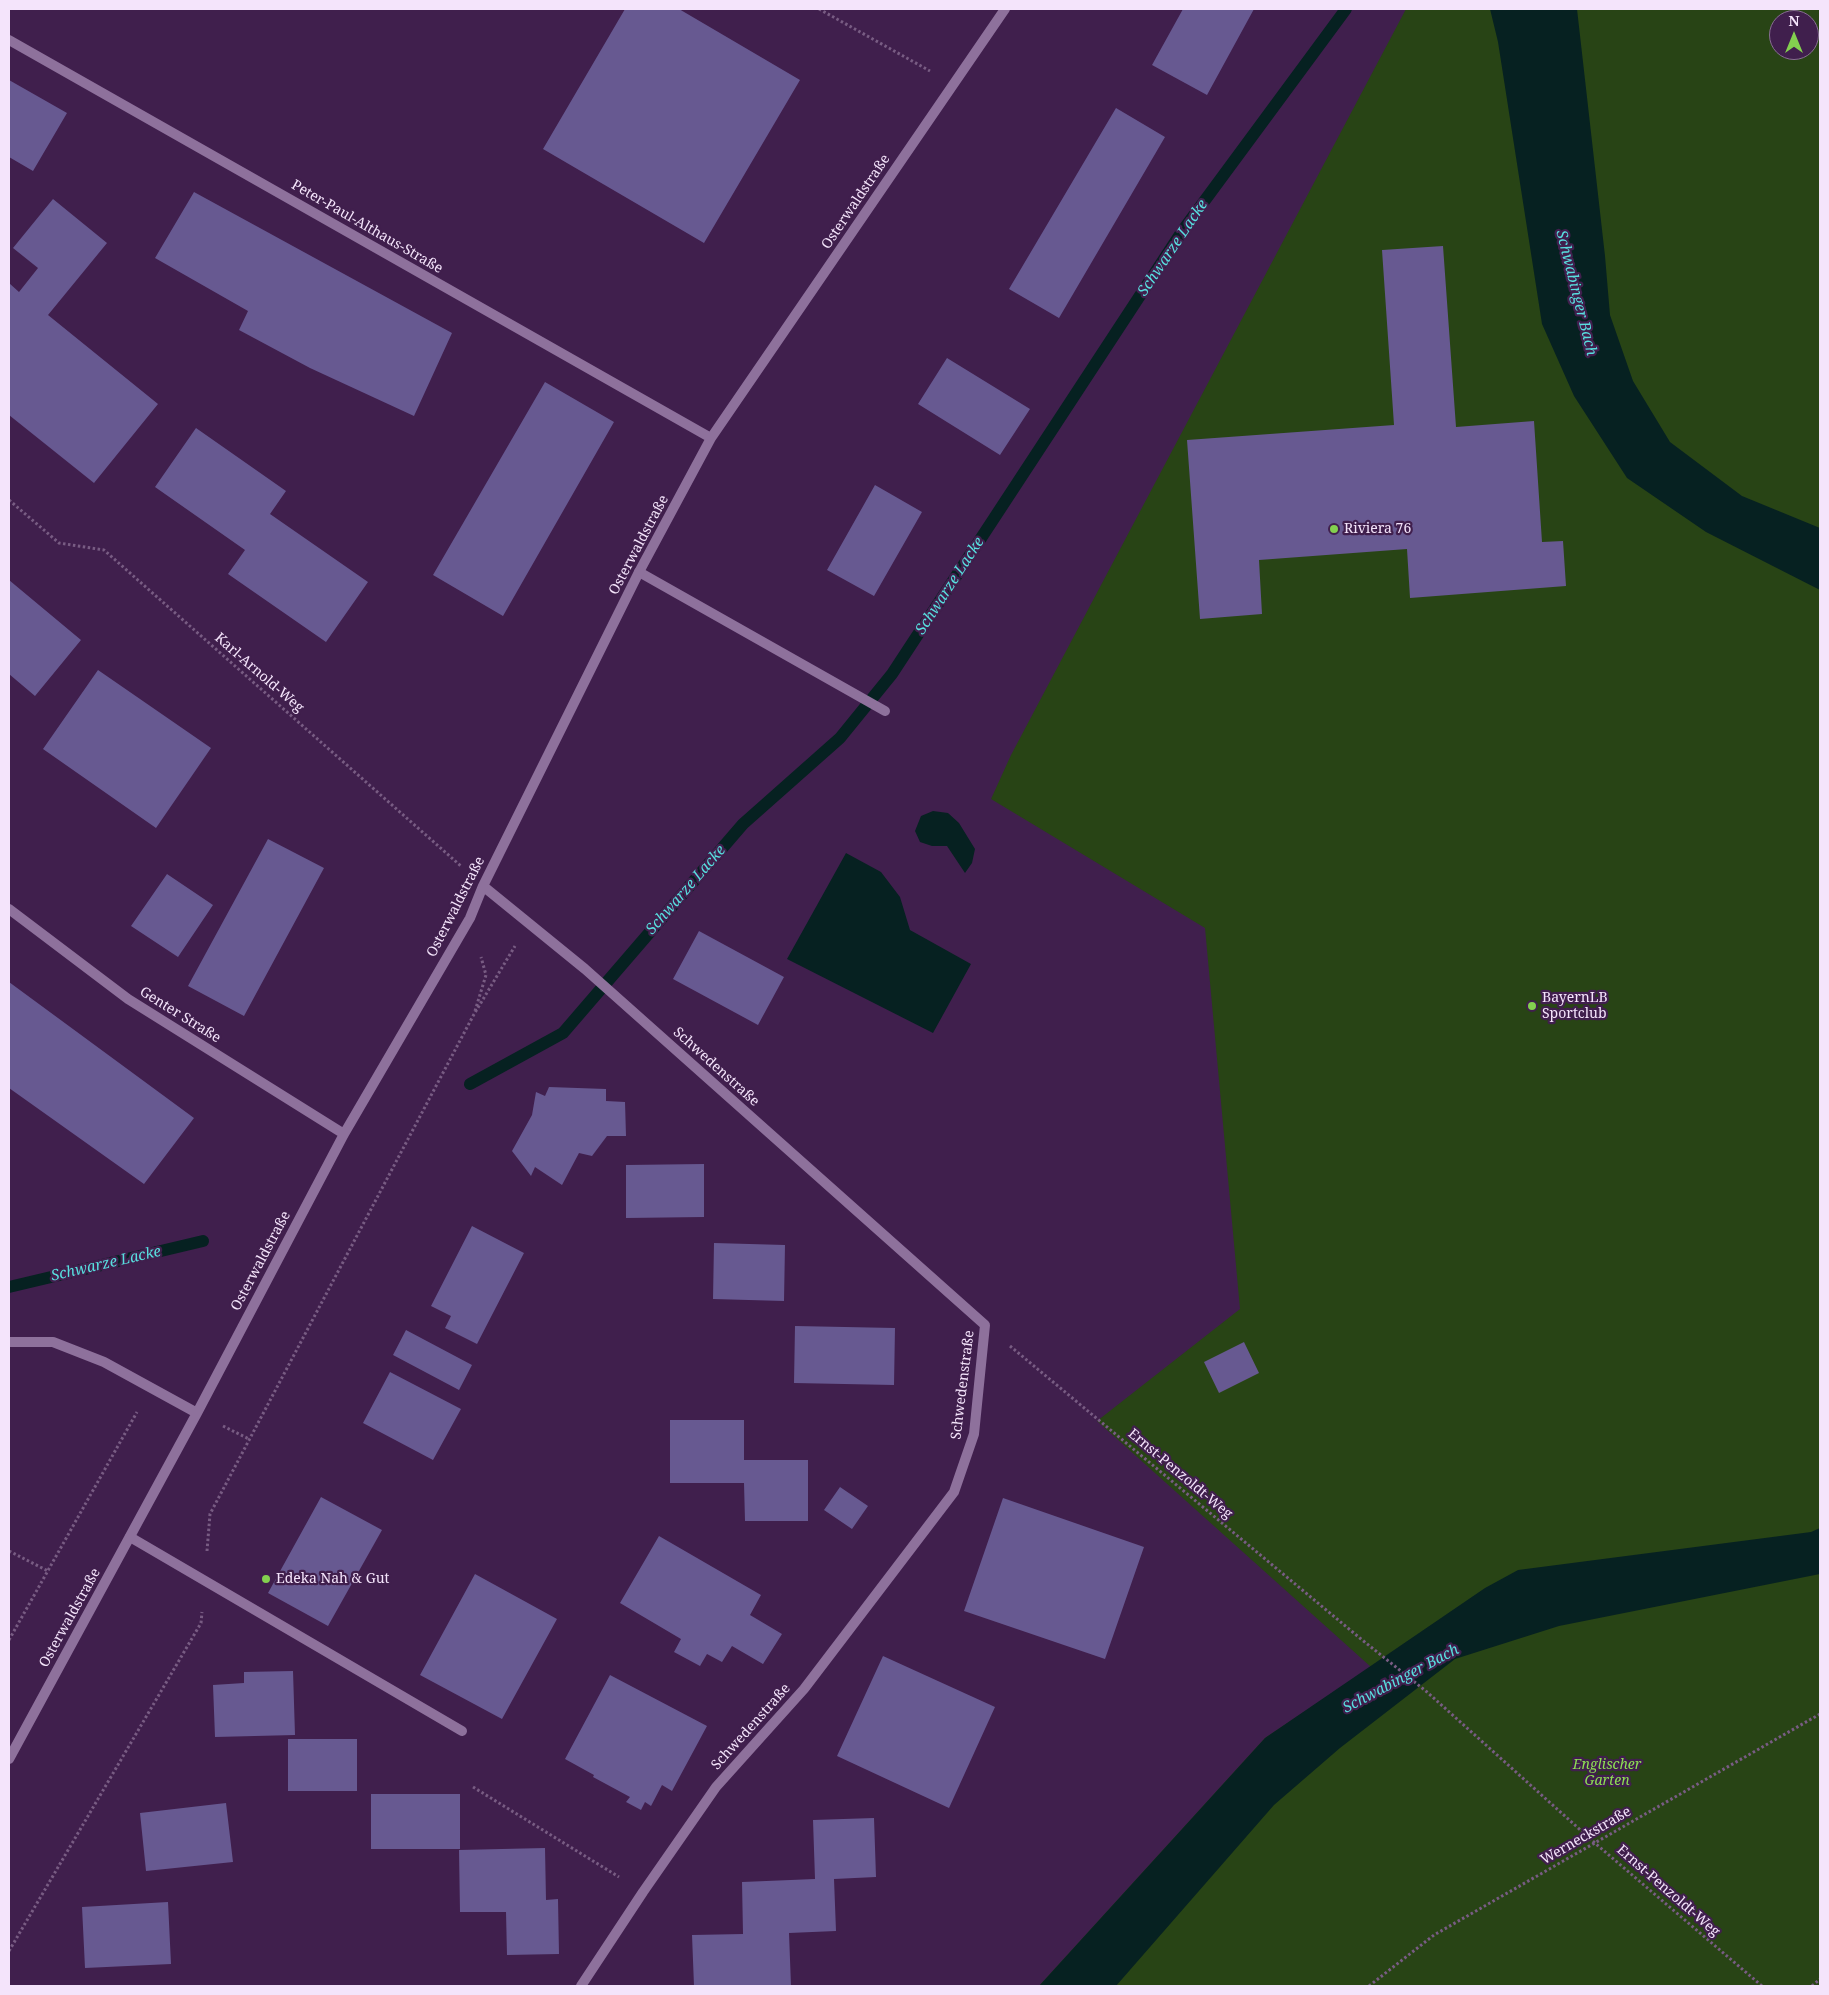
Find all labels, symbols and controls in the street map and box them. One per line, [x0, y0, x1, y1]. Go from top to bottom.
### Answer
north arrow [1769, 10, 1819, 60]
text: N [1788, 11, 1800, 30]
street label: Osterwaldstraße [818, 151, 894, 253]
street label: Peter-Paul-Althaus-Straße [288, 177, 446, 277]
water label: Schwarze Lacke [1134, 196, 1212, 300]
water label: Schwabinger Bach [1552, 228, 1600, 358]
street label: Osterwaldstraße [606, 492, 672, 598]
place label: Riviera 76 [1344, 521, 1411, 537]
marker: Riviera 76 [1328, 523, 1340, 535]
water label: Schwarze Lacke [912, 534, 988, 638]
street label: Karl-Arnold-Weg [211, 630, 307, 716]
water label: Schwarze Lacke [642, 842, 730, 938]
street label: Osterwaldstraße [423, 854, 489, 960]
street label: Genter Straße [136, 983, 224, 1047]
place label: BayernLB Sportclub [1542, 990, 1608, 1022]
marker: BayernLB Sportclub [1526, 1000, 1538, 1012]
street label: Schwedenstraße [669, 1024, 763, 1110]
street label: Osterwaldstraße [228, 1208, 294, 1314]
water label: Schwarze Lacke [49, 1243, 163, 1285]
street label: Schwedenstraße [948, 1329, 978, 1441]
street label: Ernst-Penzoldt-Weg [1124, 1425, 1236, 1523]
street label: Osterwaldstraße [36, 1566, 104, 1670]
place label: Edeka Nah & Gut [276, 1571, 389, 1587]
marker: Edeka Nah & Gut [260, 1573, 272, 1585]
water label: Schwabinger Bach [1340, 1641, 1462, 1717]
street label: Schwedenstraße [708, 1680, 794, 1774]
park label: Englischer Garten [1573, 1757, 1641, 1790]
street label: Werneckstraße [1538, 1803, 1634, 1869]
street label: Ernst-Penzoldt-Weg [1613, 1842, 1723, 1940]

